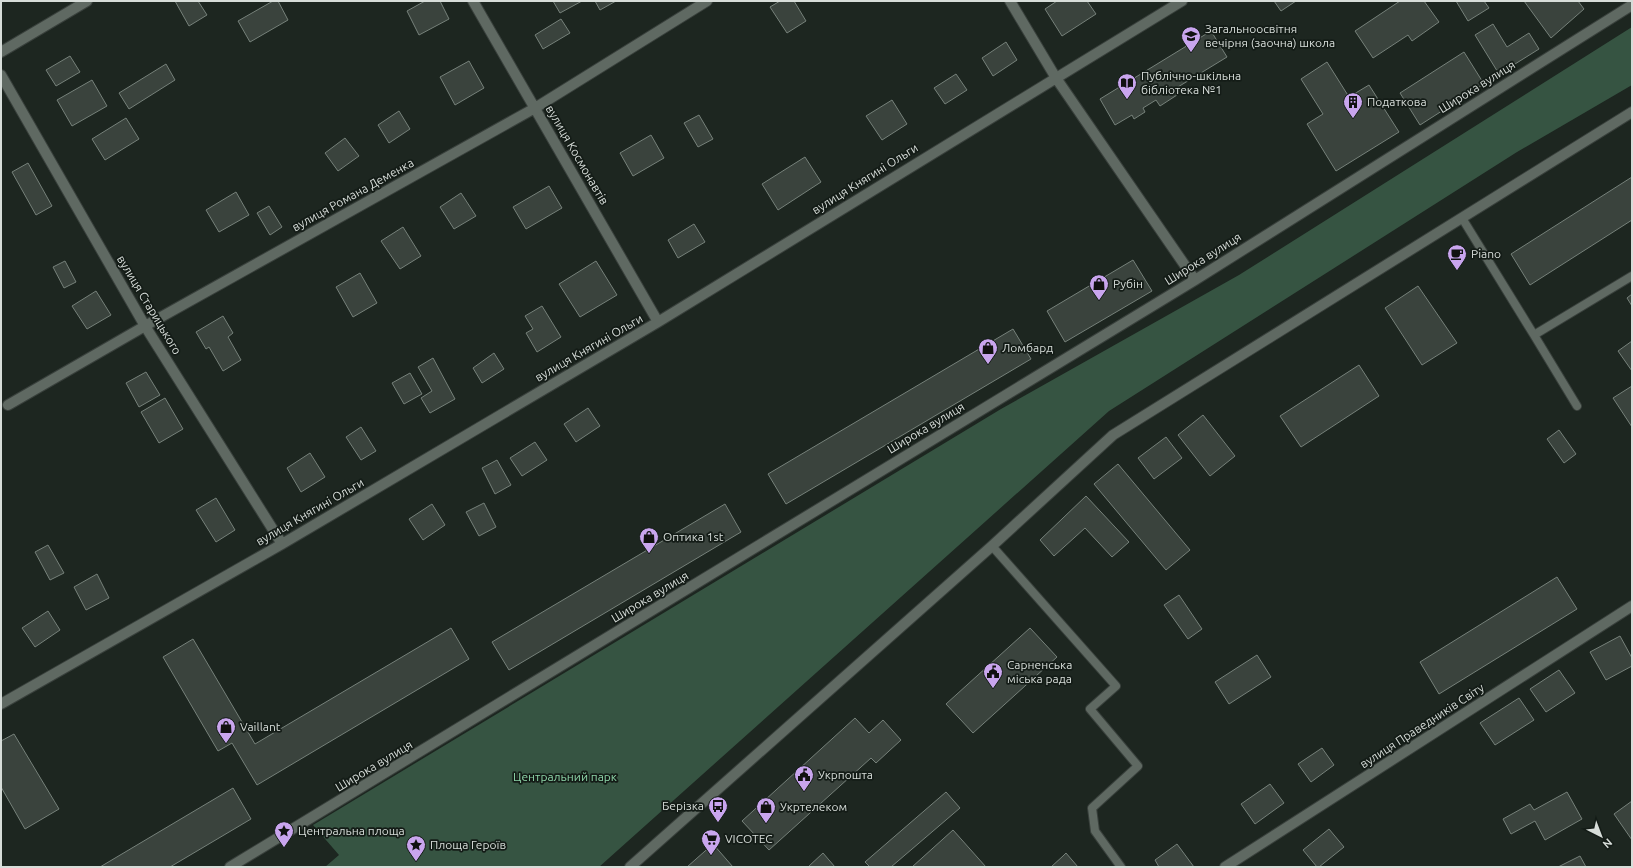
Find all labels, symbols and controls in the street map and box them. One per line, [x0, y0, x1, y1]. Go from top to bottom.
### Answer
place label: Загальноосвітня вечірня (заочна) школа [1205, 22, 1335, 50]
school or university icon: Загальноосвітня вечірня (заочна) школа [1180, 25, 1202, 53]
street label: Широка вулиця [1436, 58, 1517, 115]
place label: Публічно-шкільна бібліотека №1 [1141, 69, 1241, 96]
library icon: Публічно-шкільна бібліотека №1 [1116, 72, 1138, 100]
building icon: Податкова [1342, 91, 1364, 119]
place label: Податкова [1367, 95, 1427, 108]
street label: вулиця Космонавтів [544, 103, 611, 207]
street label: вулиця Княгині Ольги [809, 141, 920, 216]
street label: вулиця Романа Деменка [290, 156, 416, 233]
street label: Широка вулиця [1162, 230, 1243, 287]
cafe icon: Piano [1446, 243, 1468, 271]
place label: Piano [1471, 247, 1501, 260]
street label: вулиця Старицького [115, 253, 184, 357]
shop icon: Рубін [1088, 273, 1110, 301]
place label: Рубін [1113, 277, 1143, 290]
street label: вулиця Княгині Ольги [533, 311, 645, 384]
shop icon: Ломбард [977, 337, 999, 365]
place label: Ломбард [1002, 341, 1053, 354]
street label: Широка вулиця [885, 399, 967, 456]
street label: вулиця Княгині Ольги [254, 475, 366, 548]
shop icon: Оптика 1st [638, 526, 660, 554]
place label: Оптика 1st [663, 530, 724, 543]
street label: Широка вулиця [609, 568, 691, 625]
place label: Сарненська міська рада [1007, 658, 1072, 685]
public building icon: Сарненська міська рада [982, 661, 1004, 689]
street label: вулиця Праведників Світу [1357, 680, 1486, 771]
shop icon: Vaillant [215, 716, 237, 744]
place label: Vaillant [240, 720, 281, 733]
street label: Широка вулиця [333, 737, 415, 794]
public building icon: Укрпошта [793, 764, 815, 792]
place label: Укрпошта [818, 768, 873, 781]
park label: Центральний парк [513, 770, 617, 783]
bus stop icon: Берізка [707, 795, 729, 823]
shop icon: Укртелеком [755, 796, 777, 824]
place label: Берізка [662, 799, 704, 812]
place label: Укртелеком [780, 800, 847, 813]
north arrow [1581, 816, 1621, 856]
place icon: Центральна площа [273, 820, 295, 848]
place label: Центральна площа [298, 824, 405, 837]
supermarket icon: VICOTEC [700, 828, 722, 856]
place label: VICOTEC [725, 832, 773, 845]
place icon: Площа Героїв [405, 834, 427, 862]
text: N [1601, 836, 1615, 851]
place label: Площа Героїв [430, 838, 506, 851]

